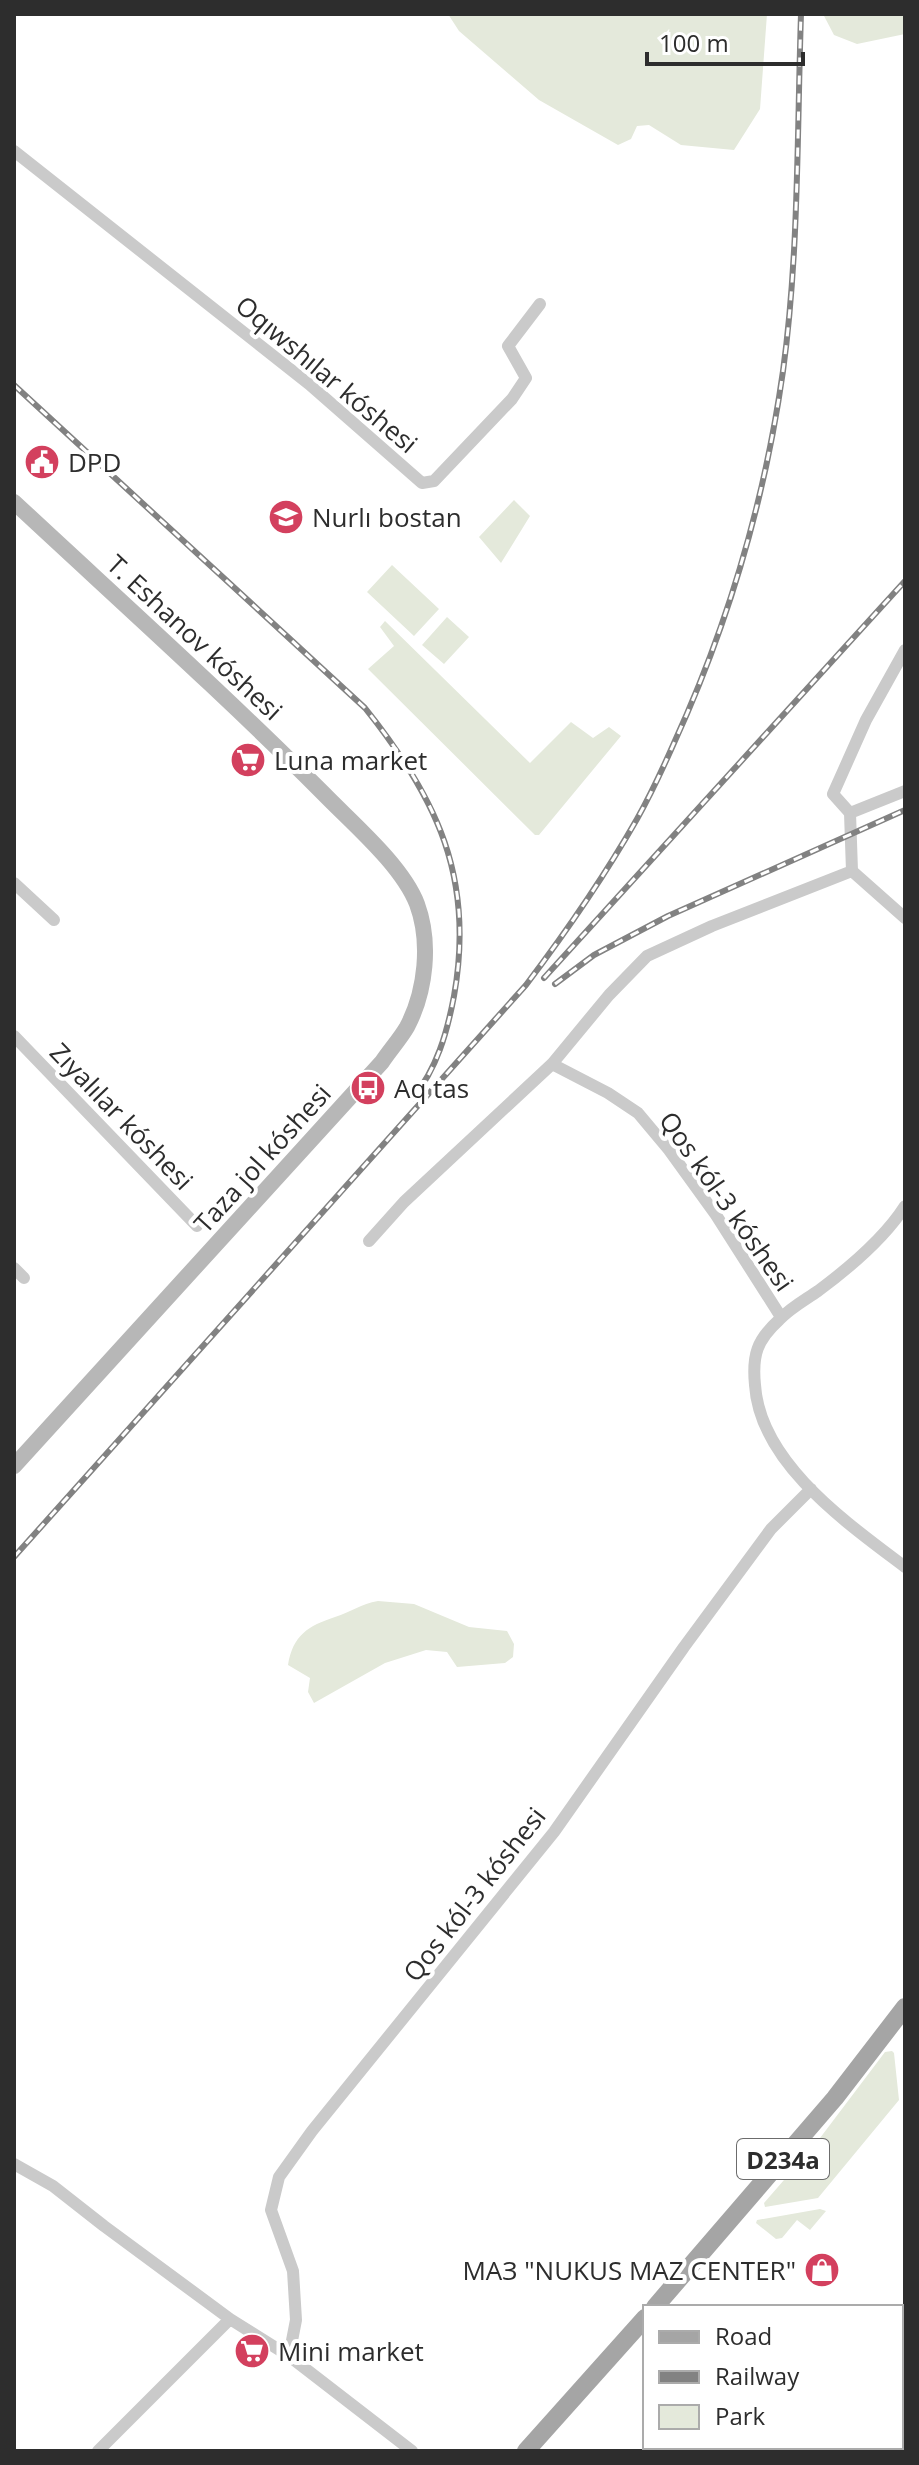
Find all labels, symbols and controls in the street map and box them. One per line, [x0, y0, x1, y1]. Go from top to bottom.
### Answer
scale bar [647, 16, 803, 66]
text: 100 m [659, 26, 729, 59]
street label: Oqıwshılar kóshesi [228, 287, 426, 461]
public building icon: DPD [23, 443, 61, 481]
place label: DPD [68, 444, 121, 480]
school or university icon: Nurlı bostan [267, 498, 305, 536]
place label: Nurlı bostan [312, 499, 462, 535]
street label: T. Eshanov kóshesi [99, 546, 291, 728]
supermarket icon: Luna market [229, 741, 267, 779]
place label: Luna market [274, 742, 427, 778]
street label: Zıyalılar kóshesi [42, 1035, 202, 1197]
bus stop icon: Aq tas [349, 1069, 387, 1107]
place label: Aq tas [394, 1070, 469, 1106]
street label: Taza jol kóshesi [185, 1076, 339, 1240]
street label: Qos kól-3 kóshesi [651, 1104, 803, 1298]
street label: Qos kól-3 kóshesi [395, 1799, 553, 1989]
road number: D234a [737, 2139, 829, 2179]
shop icon: МАЗ "NUKUS MAZ CENTER" [803, 2251, 841, 2289]
place label: МАЗ "NUKUS MAZ CENTER" [462, 2252, 796, 2288]
legend [643, 2305, 903, 2449]
text: Road [715, 2319, 772, 2352]
supermarket icon: Mini market [233, 2332, 271, 2370]
place label: Mini market [278, 2333, 424, 2369]
text: Railway [715, 2359, 800, 2392]
text: Park [715, 2399, 766, 2432]

